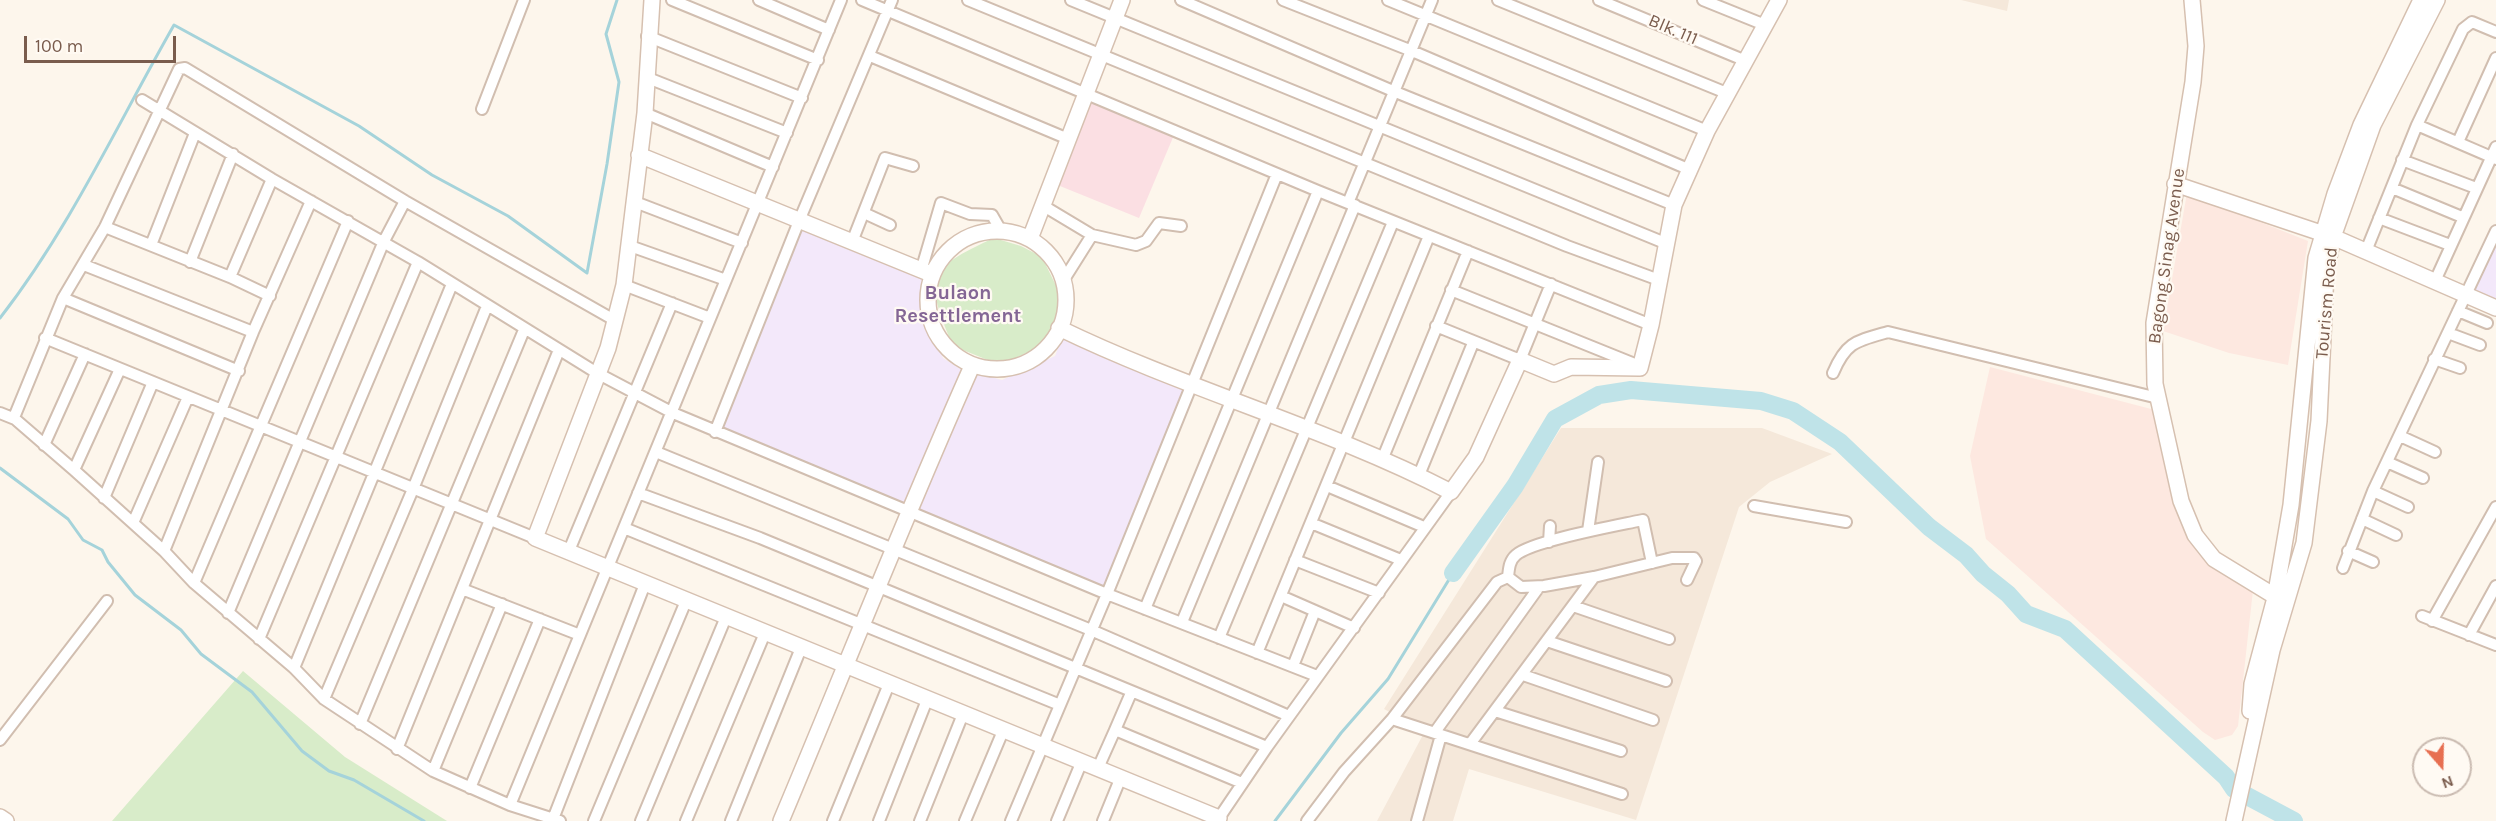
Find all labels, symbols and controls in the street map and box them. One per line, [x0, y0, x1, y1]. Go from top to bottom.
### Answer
street label: Blk. 111 [1645, 10, 1701, 50]
scale bar [27, 24, 178, 62]
text: 100 m [35, 35, 83, 57]
street label: Bagong Sinag Avenue [2144, 167, 2190, 345]
street label: Tourism Road [2311, 246, 2343, 360]
district label: Bulaon Resettlement [894, 281, 1022, 328]
north arrow [2412, 737, 2472, 797]
text: N [2439, 772, 2456, 793]

